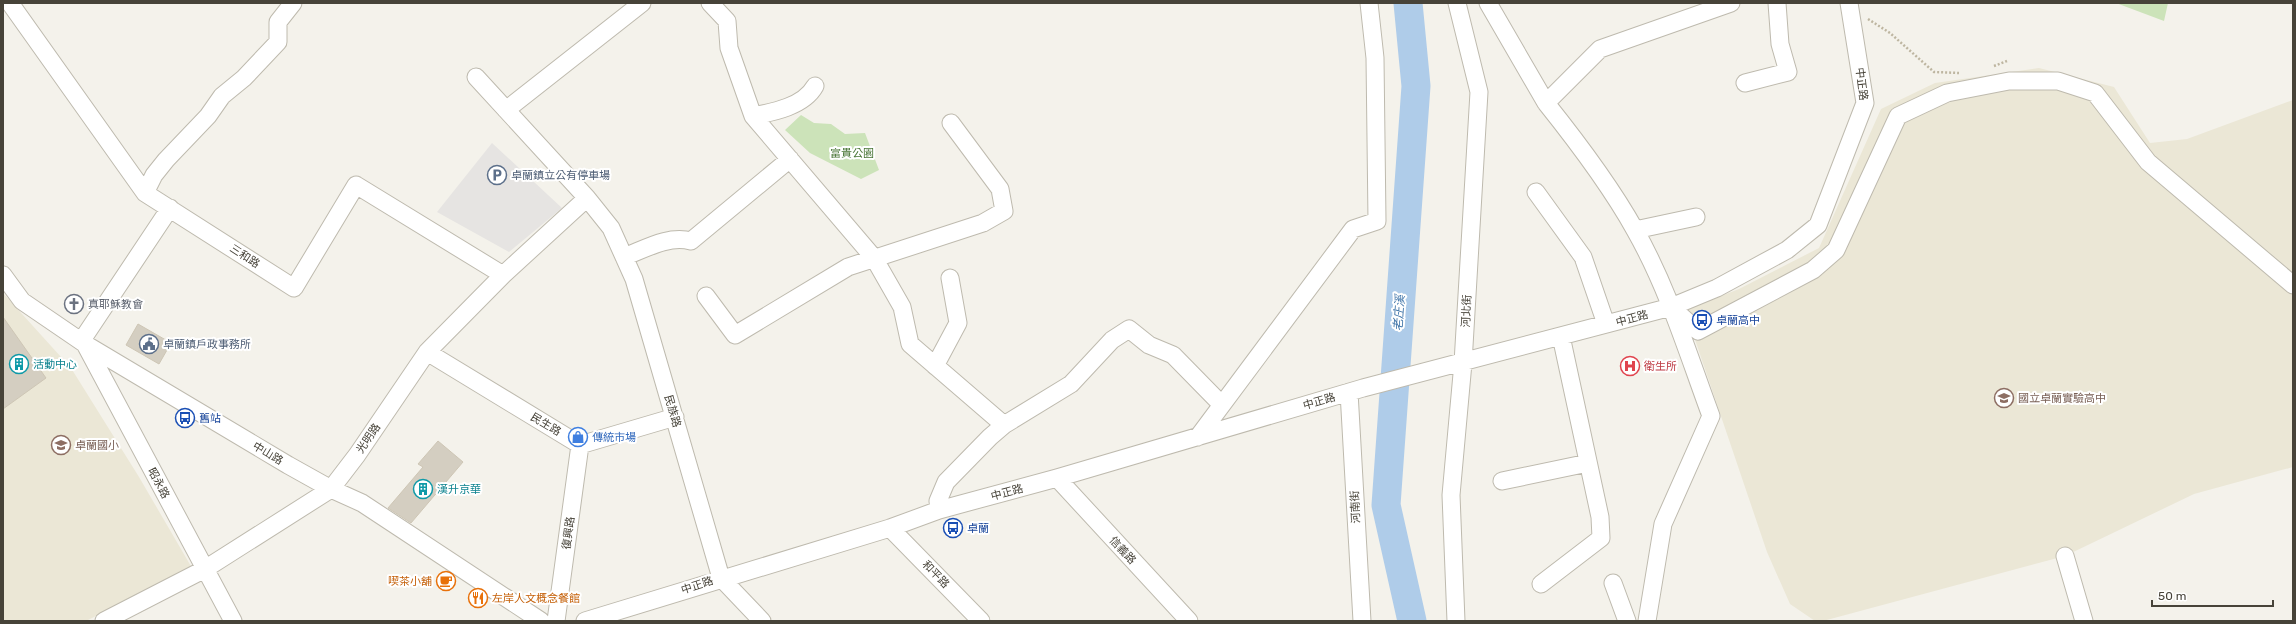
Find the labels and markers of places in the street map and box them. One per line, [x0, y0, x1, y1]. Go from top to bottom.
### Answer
parking icon: 卓蘭鎮立公有停車場 [486, 164, 508, 186]
place label: 卓蘭鎮立公有停車場 [511, 169, 610, 182]
church icon: 真耶穌教會 [63, 293, 85, 315]
place label: 真耶穌教會 [88, 298, 143, 311]
bus stop icon: 卓蘭高中 [1691, 309, 1713, 331]
place label: 卓蘭高中 [1716, 314, 1760, 327]
public building icon: 卓蘭鎮戶政事務所 [138, 333, 160, 355]
place label: 卓蘭鎮戶政事務所 [163, 338, 251, 351]
building icon: 活動中心 [8, 353, 30, 375]
hospital icon: 衛生所 [1619, 355, 1641, 377]
place label: 活動中心 [33, 358, 77, 371]
place label: 衛生所 [1643, 360, 1677, 373]
school or university icon: 國立卓蘭實驗高中 [1993, 387, 2015, 409]
place label: 國立卓蘭實驗高中 [2018, 392, 2106, 405]
bus stop icon: 舊站 [174, 407, 196, 429]
place label: 舊站 [199, 412, 221, 425]
shop icon: 傳統市場 [567, 426, 589, 448]
place label: 傳統市場 [592, 431, 636, 444]
school or university icon: 卓蘭國小 [50, 434, 72, 456]
place label: 卓蘭國小 [75, 439, 119, 452]
building icon: 漢升京華 [412, 478, 434, 500]
place label: 漢升京華 [437, 483, 481, 496]
bus stop icon: 卓蘭 [942, 517, 964, 539]
place label: 卓蘭 [967, 522, 989, 535]
cafe icon: 喫茶小舖 [435, 570, 457, 592]
place label: 喫茶小舖 [388, 575, 432, 588]
restaurant icon: 左岸人文概念餐館 [467, 587, 489, 609]
place label: 左岸人文概念餐館 [492, 592, 580, 605]

